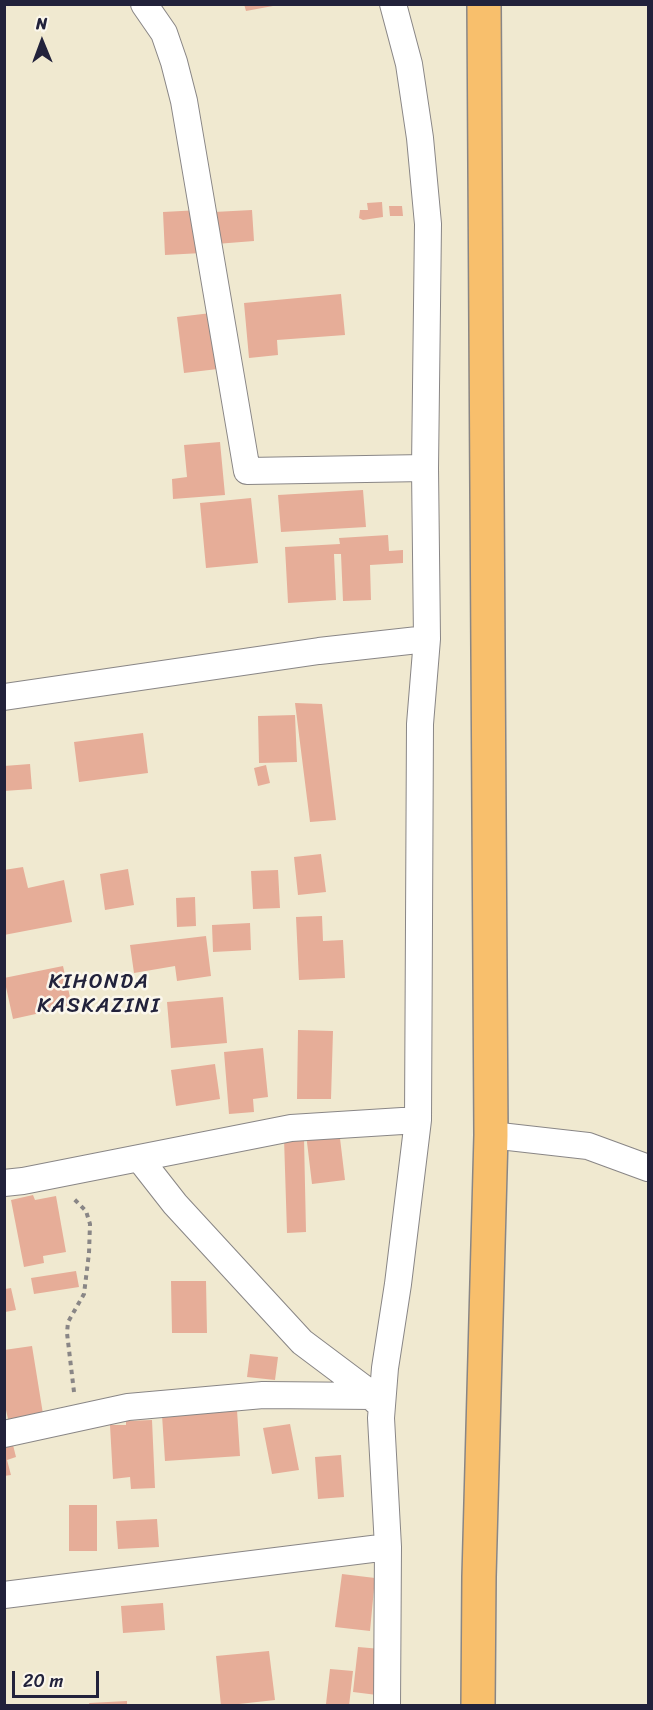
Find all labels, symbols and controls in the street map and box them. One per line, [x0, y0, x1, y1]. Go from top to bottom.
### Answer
text: N [36, 9, 47, 38]
north arrow [12, 12, 72, 72]
district label: KIHONDA KASKAZINI [38, 970, 160, 1020]
scale bar [15, 1659, 102, 1697]
text: 20 m [23, 1665, 63, 1697]

